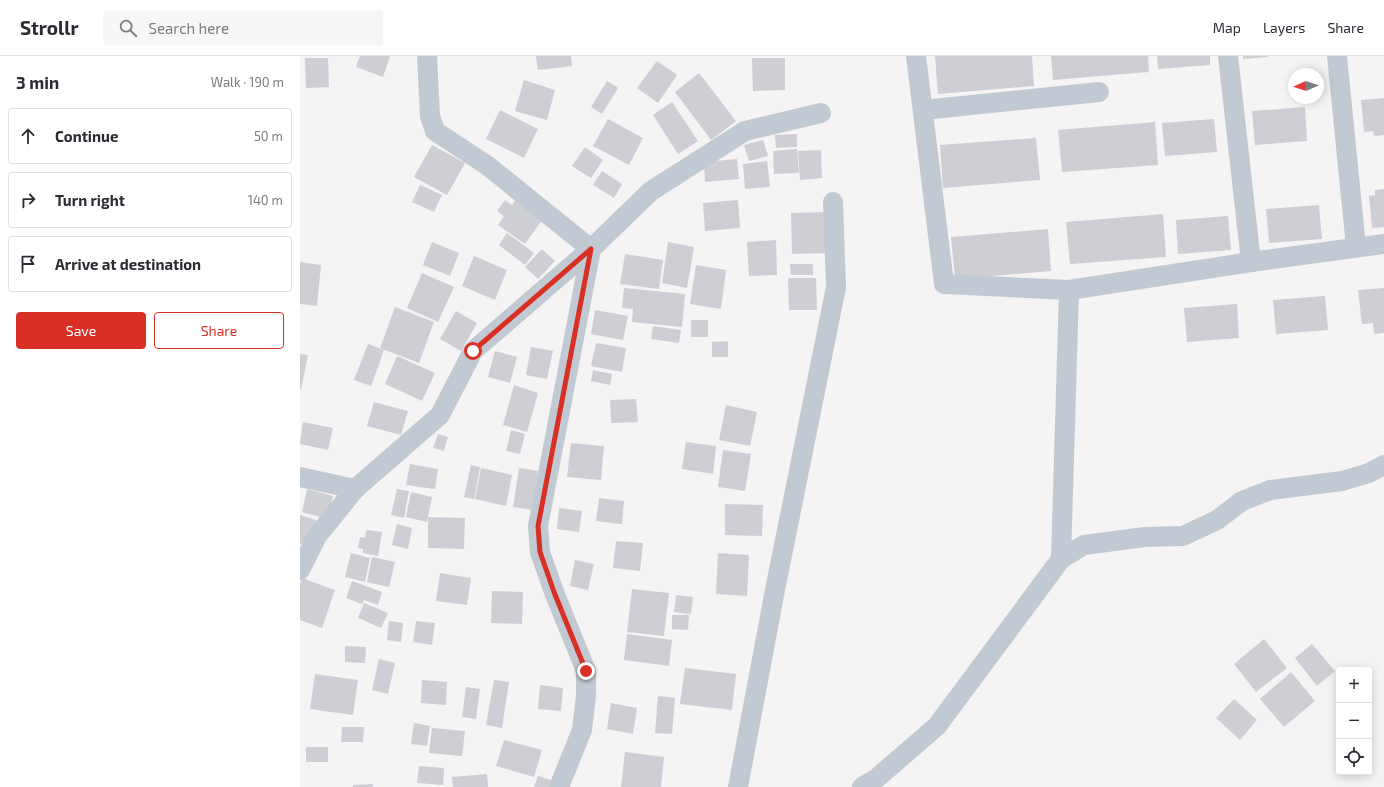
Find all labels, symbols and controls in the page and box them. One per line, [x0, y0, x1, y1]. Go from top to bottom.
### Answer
search box [103, 10, 383, 46]
text: Strollr [20, 16, 79, 39]
icon: search [117, 17, 139, 39]
text: Search here [149, 19, 229, 37]
text: Map [1213, 19, 1241, 36]
text: Layers [1263, 19, 1305, 36]
text: Share [1327, 19, 1364, 36]
north arrow [1288, 68, 1324, 104]
text: 3 min [16, 72, 59, 92]
text: Walk · 190 m [211, 74, 284, 90]
icon: ahead [17, 125, 39, 147]
text: Continue [55, 127, 118, 145]
text: 50 m [254, 128, 283, 144]
icon: right [17, 189, 39, 211]
text: Turn right [55, 191, 125, 209]
text: 140 m [248, 192, 283, 208]
icon: arrive [17, 253, 39, 275]
text: Arrive at destination [55, 255, 201, 273]
button: Save [16, 312, 146, 349]
button: Share [154, 312, 284, 349]
route start [464, 342, 482, 360]
route end [577, 662, 595, 680]
map controls [1336, 667, 1372, 775]
button: + [1336, 667, 1372, 703]
button: − [1336, 703, 1372, 739]
button: locate [1336, 739, 1372, 775]

